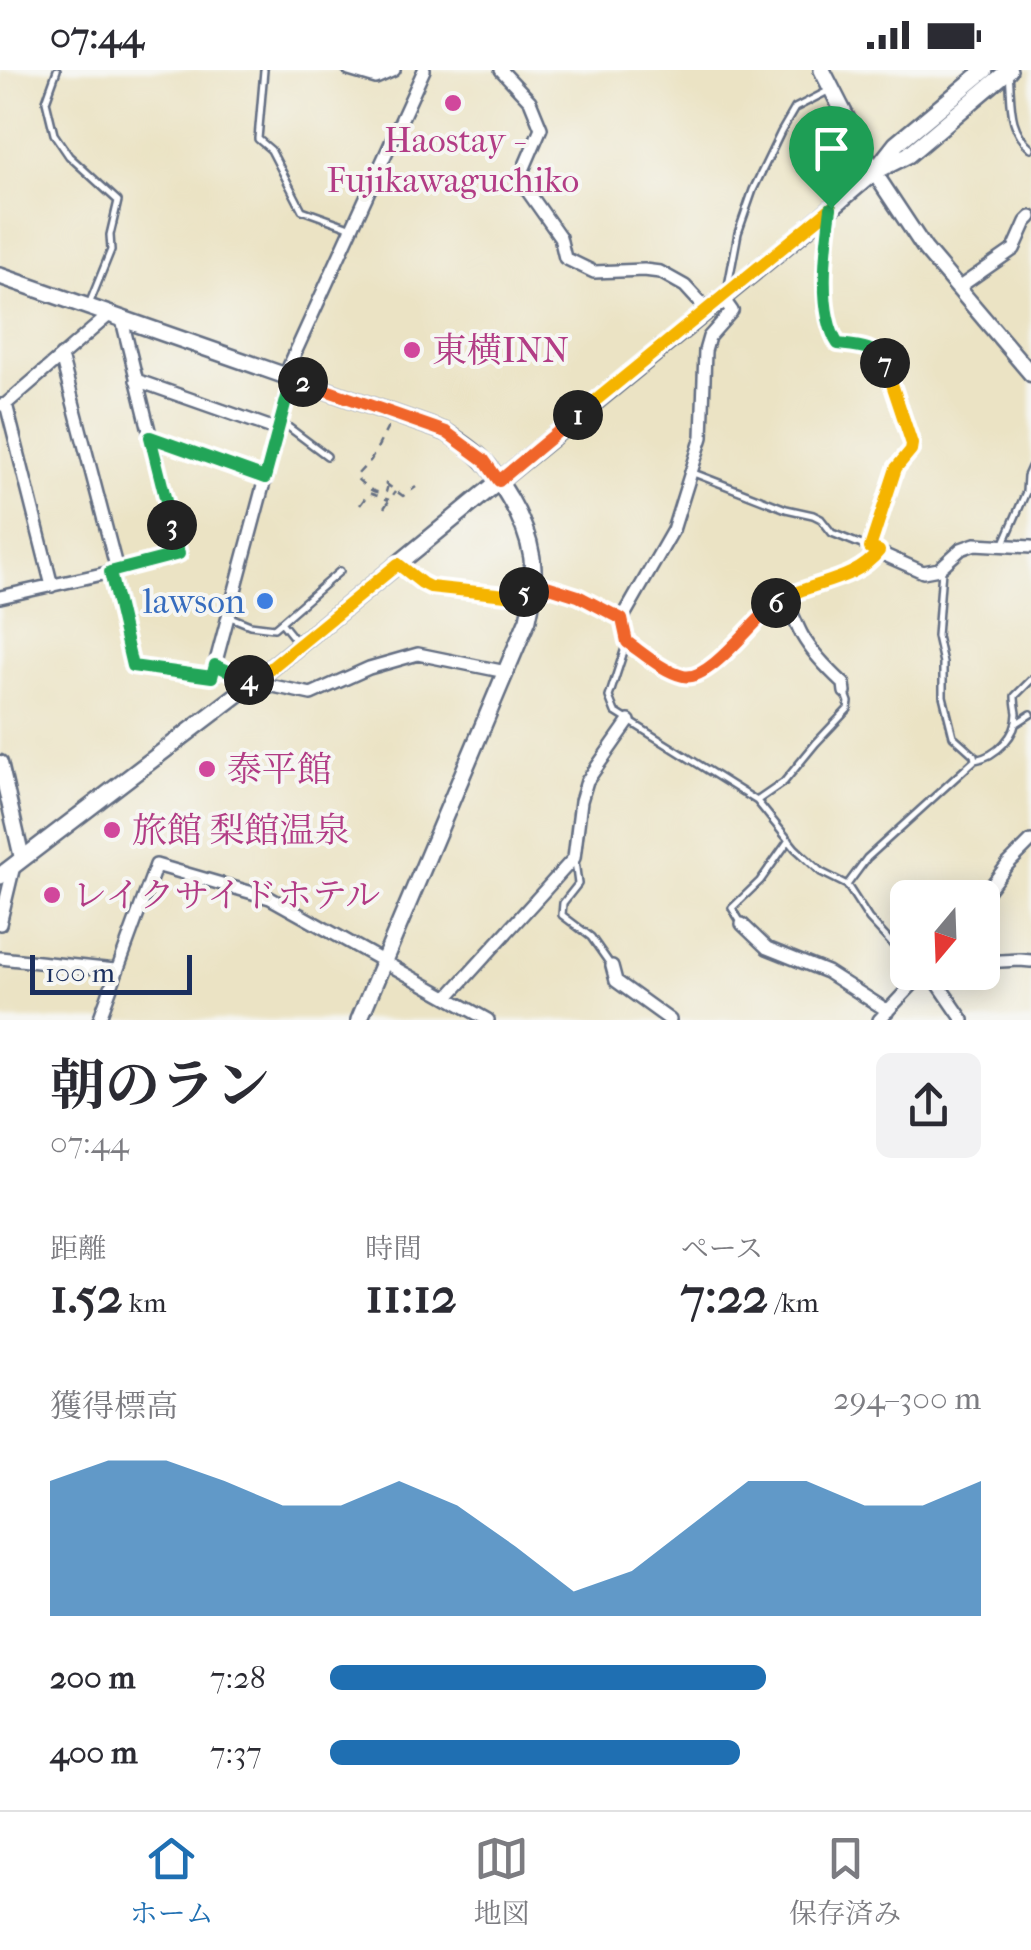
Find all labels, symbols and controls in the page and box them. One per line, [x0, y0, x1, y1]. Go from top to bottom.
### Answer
text: 07:44 [50, 13, 144, 58]
marker: Haostay - Fujikawaguchiko [442, 92, 464, 114]
pin [789, 106, 874, 209]
place label: Haostay - Fujikawaguchiko [327, 120, 579, 201]
icon: arrive [804, 121, 859, 176]
place label: 東横INN [432, 330, 569, 371]
pin: 7 [860, 338, 910, 388]
marker: 東横INN [401, 339, 423, 361]
text: 7 [878, 346, 892, 379]
pin: 2 [278, 357, 328, 407]
text: 2 [296, 365, 310, 398]
pin: 1 [553, 390, 603, 440]
text: 1 [573, 398, 583, 431]
pin: 3 [147, 500, 197, 550]
text: 3 [166, 508, 178, 541]
pin: 5 [499, 567, 549, 617]
text: 5 [518, 575, 530, 608]
pin: 6 [751, 578, 801, 628]
place label: lawson [142, 581, 245, 622]
text: 6 [768, 586, 784, 619]
marker: lawson [254, 590, 276, 612]
pin: 4 [224, 655, 274, 705]
text: 4 [241, 663, 257, 696]
place label: 泰平館 [227, 749, 332, 790]
marker: 泰平館 [196, 758, 218, 780]
place label: 旅館 梨館温泉 [132, 810, 350, 851]
marker: 旅館 梨館温泉 [101, 819, 123, 841]
place label: レイクサイドホテル [72, 875, 380, 916]
north arrow [890, 880, 1000, 990]
map controls [890, 880, 1000, 990]
marker: レイクサイドホテル [41, 884, 63, 906]
scale bar [30, 950, 192, 994]
text: 100 m [45, 956, 115, 989]
button: share [876, 1053, 981, 1158]
text: 朝のラン [50, 1054, 270, 1118]
text: 07:44 [50, 1124, 129, 1161]
text: 距離 [50, 1232, 106, 1265]
text: 時間 [365, 1232, 421, 1265]
text: ペース [681, 1232, 763, 1265]
text: 1.52 [50, 1266, 123, 1325]
text: 11:12 [365, 1266, 457, 1325]
text: 7:22 [681, 1266, 768, 1325]
text: km [123, 1286, 167, 1319]
text: /km [768, 1286, 819, 1319]
text: 294–300 m [833, 1380, 981, 1417]
text: 獲得標高 [50, 1388, 178, 1425]
text: 200 m [50, 1659, 135, 1696]
text: 7:28 [210, 1659, 266, 1696]
text: 400 m [50, 1734, 138, 1771]
text: 7:37 [210, 1734, 262, 1771]
tab: ホーム [130, 1831, 214, 1931]
tab: 地図 [473, 1831, 529, 1931]
tab: 保存済み [789, 1831, 901, 1931]

